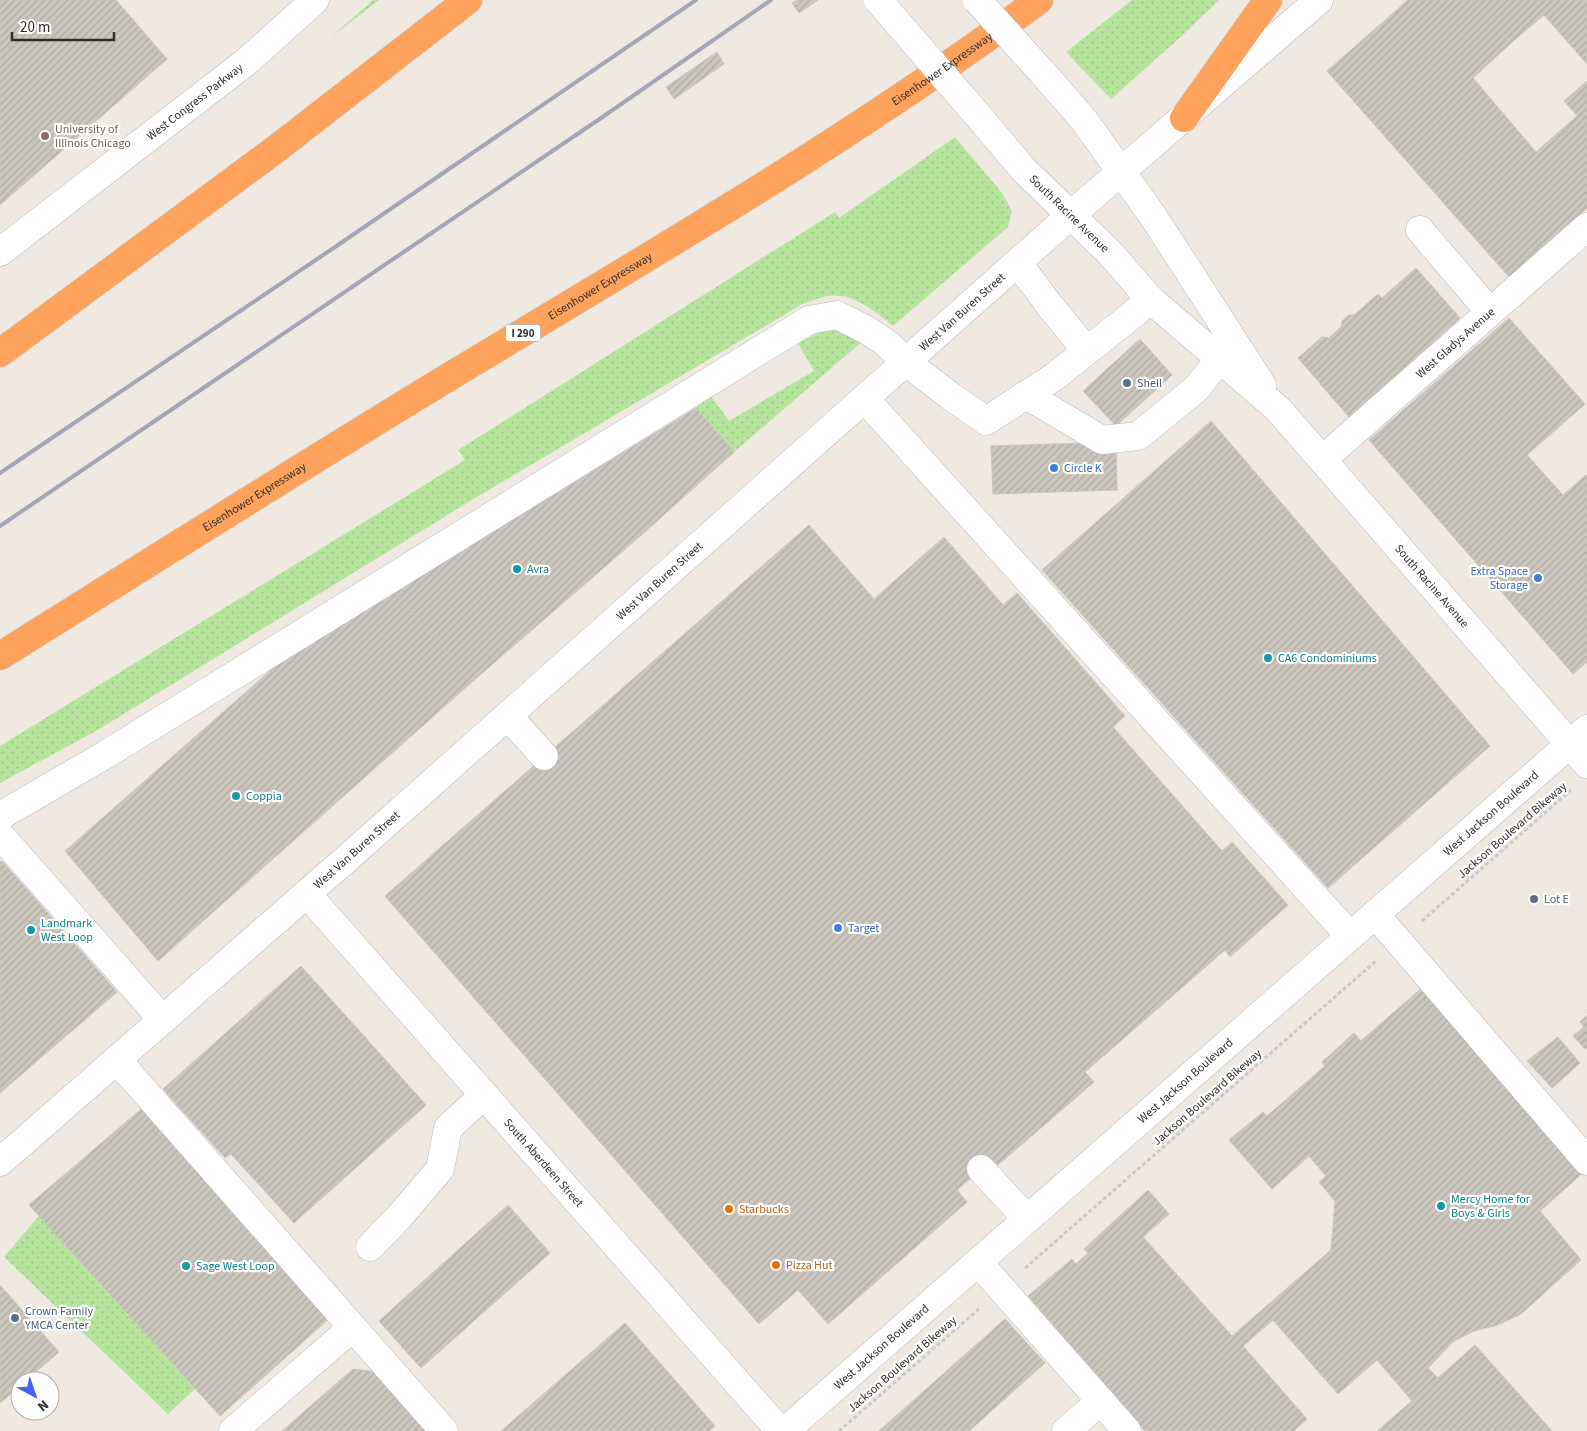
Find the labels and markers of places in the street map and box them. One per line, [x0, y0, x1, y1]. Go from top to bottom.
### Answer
place label: University of Illinois Chicago [55, 121, 131, 152]
marker: University of Illinois Chicago [39, 130, 51, 142]
place label: Shell [1137, 375, 1162, 392]
marker: Shell [1121, 377, 1133, 389]
place label: Circle K [1064, 460, 1102, 477]
marker: Circle K [1048, 462, 1060, 474]
place label: Avra [527, 561, 549, 578]
marker: Avra [511, 563, 523, 575]
place label: Extra Space Storage [1470, 563, 1528, 594]
marker: Extra Space Storage [1532, 572, 1544, 584]
place label: CA6 Condominiums [1278, 650, 1377, 667]
marker: CA6 Condominiums [1262, 652, 1274, 664]
place label: Coppia [246, 788, 282, 805]
marker: Coppia [230, 790, 242, 802]
place label: Lot E [1544, 891, 1569, 908]
marker: Lot E [1528, 893, 1540, 905]
place label: Landmark West Loop [41, 915, 93, 946]
place label: Target [848, 920, 879, 937]
marker: Target [832, 922, 844, 934]
marker: Landmark West Loop [25, 924, 37, 936]
place label: Mercy Home for Boys & Girls [1451, 1191, 1531, 1222]
marker: Mercy Home for Boys & Girls [1435, 1200, 1447, 1212]
place label: Starbucks [739, 1201, 789, 1218]
marker: Starbucks [723, 1203, 735, 1215]
place label: Pizza Hut [786, 1257, 833, 1274]
place label: Sage West Loop [196, 1258, 275, 1275]
marker: Pizza Hut [770, 1259, 782, 1271]
marker: Sage West Loop [180, 1260, 192, 1272]
place label: Crown Family YMCA Center [24, 1303, 93, 1334]
marker: Crown Family YMCA Center [9, 1312, 21, 1324]

